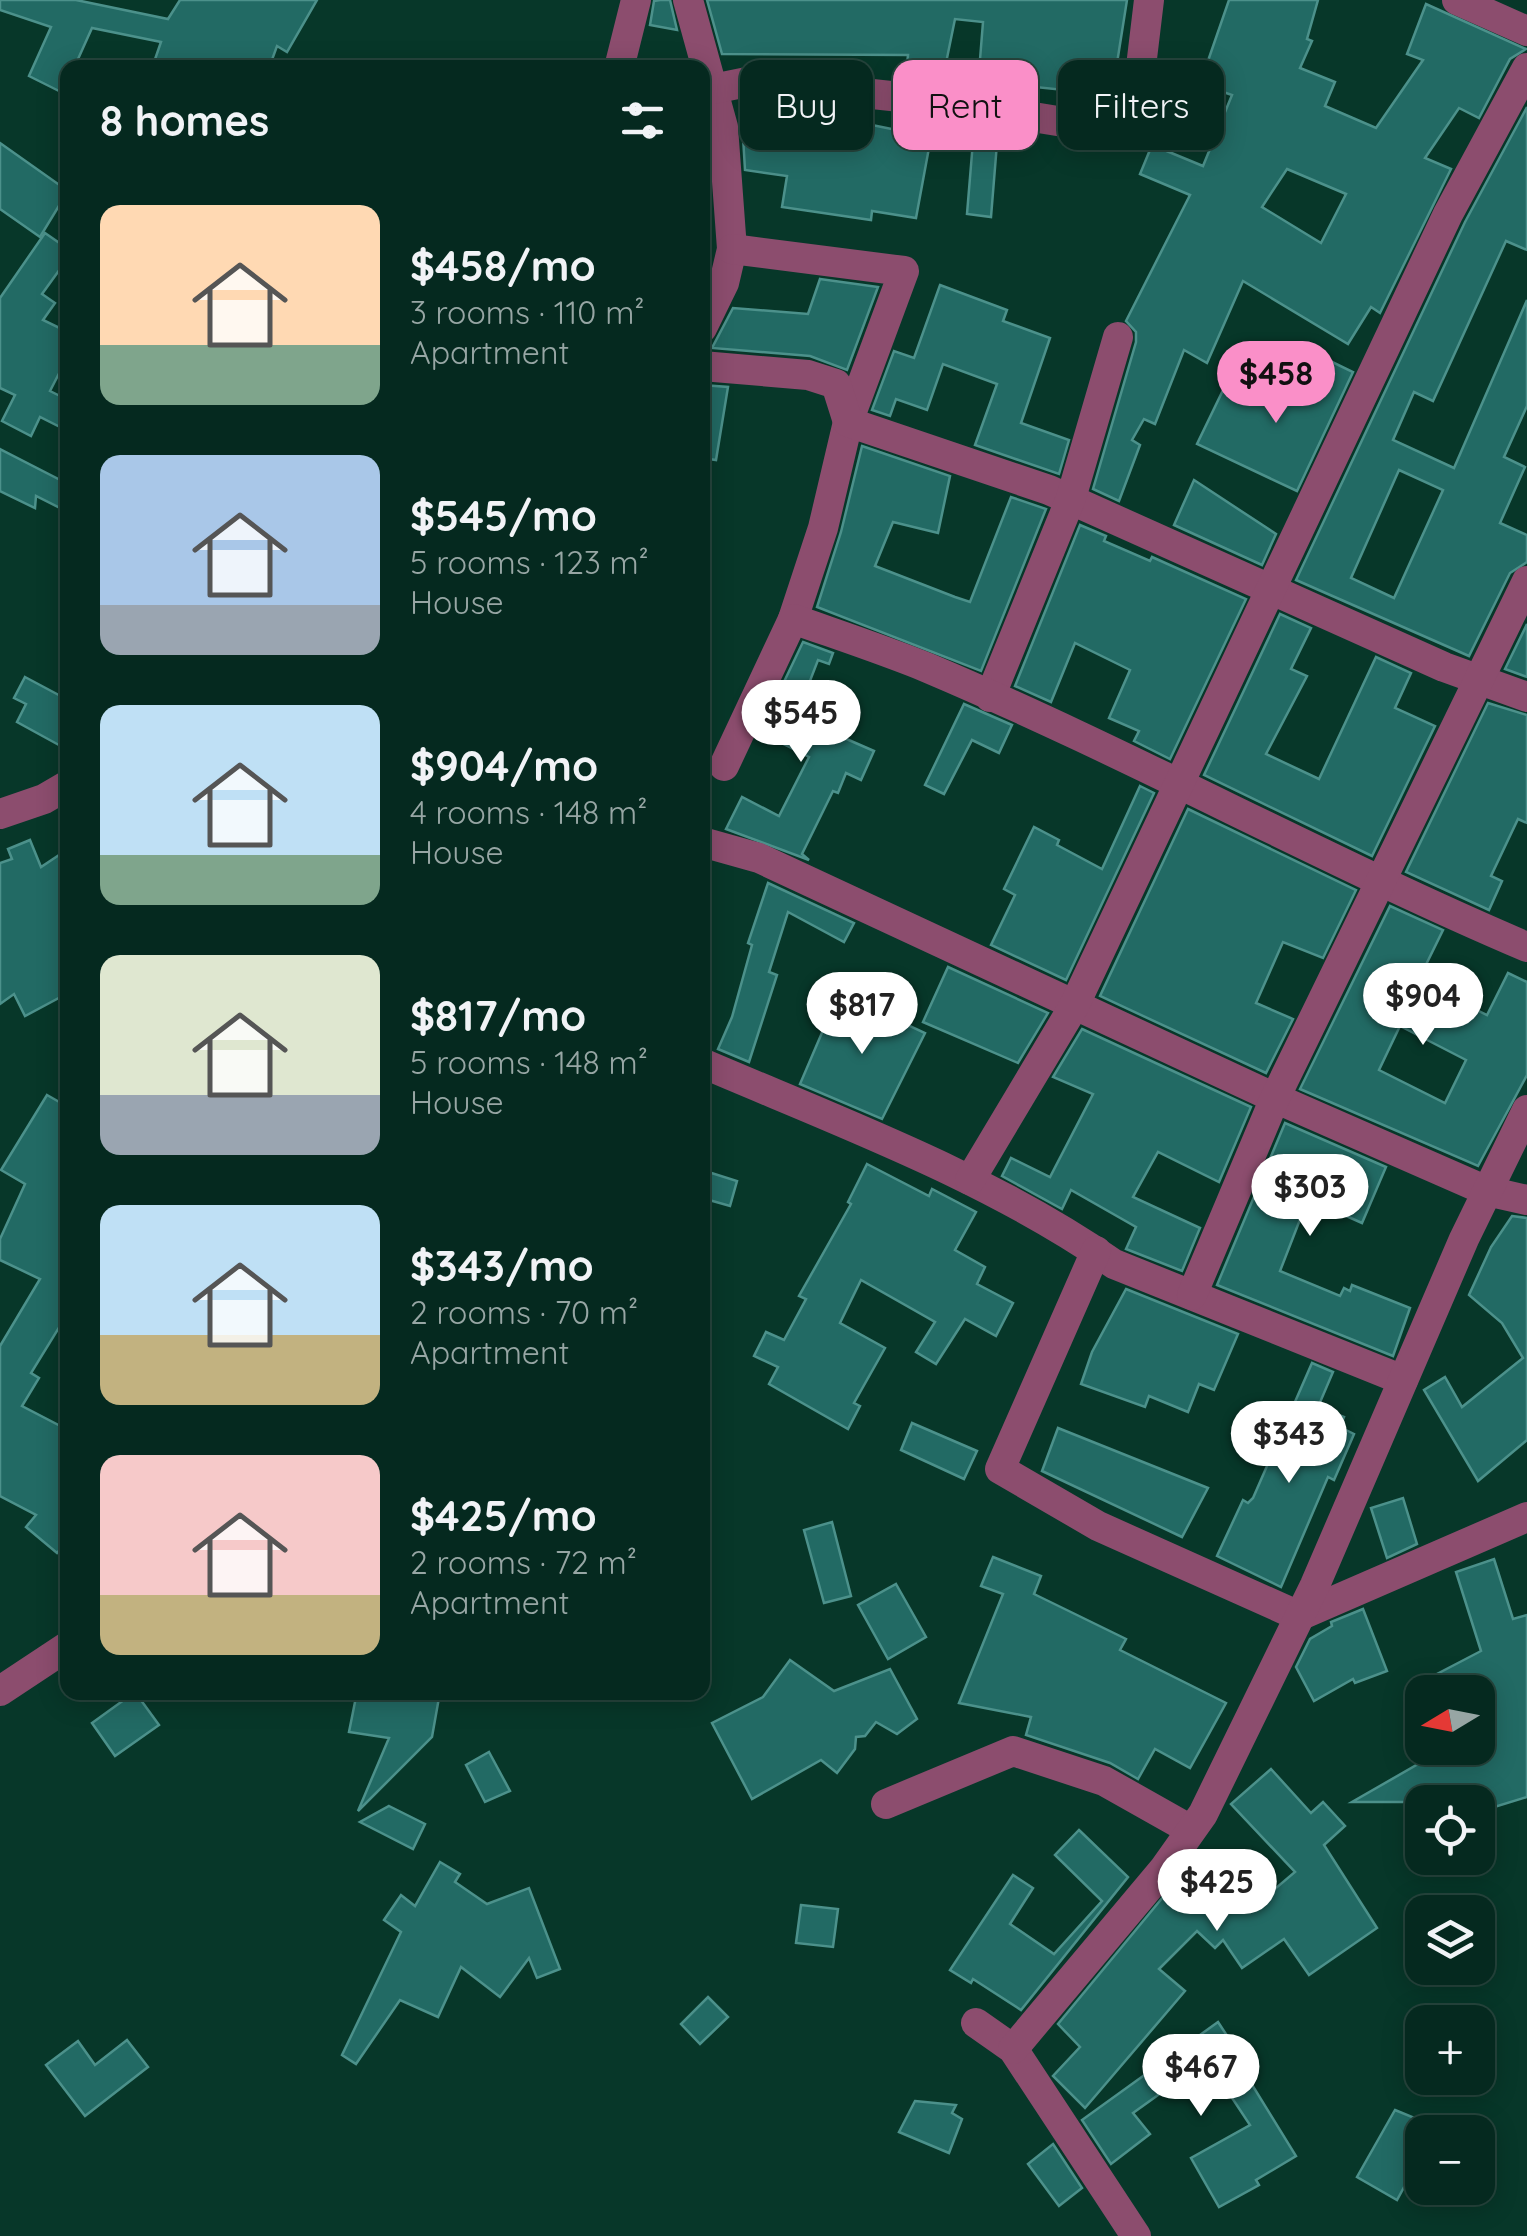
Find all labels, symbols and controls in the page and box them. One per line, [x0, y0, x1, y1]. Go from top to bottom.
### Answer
chip: Buy [740, 60, 873, 150]
chip: Rent [893, 60, 1038, 150]
chip: Filters [1058, 60, 1224, 150]
icon: filters [615, 93, 670, 148]
text: 8 homes [100, 94, 269, 147]
text: $458/mo [410, 239, 596, 292]
icon: home [180, 245, 300, 365]
text: 3 rooms · 110 m² [410, 292, 644, 332]
text: Apartment [410, 332, 569, 372]
pin: $458 [1217, 341, 1335, 426]
text: $458 [1239, 353, 1313, 393]
text: $545/mo [410, 489, 597, 542]
icon: home [180, 495, 300, 615]
text: 5 rooms · 123 m² [410, 542, 649, 582]
text: House [410, 582, 504, 622]
pin: $545 [742, 680, 860, 765]
text: $545 [764, 692, 838, 732]
text: $904/mo [410, 739, 598, 792]
icon: home [180, 745, 300, 865]
text: 4 rooms · 148 m² [410, 792, 647, 832]
text: House [410, 832, 504, 872]
pin: $904 [1364, 963, 1482, 1048]
pin: $817 [803, 972, 921, 1057]
text: $904 [1385, 975, 1461, 1015]
text: $817 [829, 984, 895, 1024]
text: $817/mo [410, 989, 586, 1042]
icon: home [180, 995, 300, 1115]
text: 5 rooms · 148 m² [410, 1042, 648, 1082]
text: House [410, 1082, 504, 1122]
pin: $303 [1251, 1154, 1369, 1239]
text: $303 [1273, 1166, 1347, 1206]
text: $343/mo [410, 1239, 594, 1292]
icon: home [180, 1245, 300, 1365]
text: 2 rooms · 70 m² [410, 1292, 638, 1332]
text: Apartment [410, 1332, 569, 1372]
pin: $343 [1230, 1401, 1348, 1486]
text: $343 [1253, 1413, 1325, 1453]
text: $425/mo [410, 1489, 597, 1542]
icon: home [180, 1495, 300, 1615]
text: 2 rooms · 72 m² [410, 1542, 637, 1582]
text: Apartment [410, 1582, 569, 1622]
north arrow [1405, 1675, 1495, 1765]
map controls [1405, 1675, 1495, 2205]
button: locate [1405, 1785, 1495, 1875]
pin: $425 [1158, 1849, 1276, 1934]
text: $425 [1180, 1861, 1254, 1901]
button: layers [1405, 1895, 1495, 1985]
button: + [1405, 2005, 1495, 2095]
pin: $467 [1142, 2034, 1260, 2119]
text: $467 [1164, 2046, 1238, 2086]
button: − [1405, 2115, 1495, 2205]

